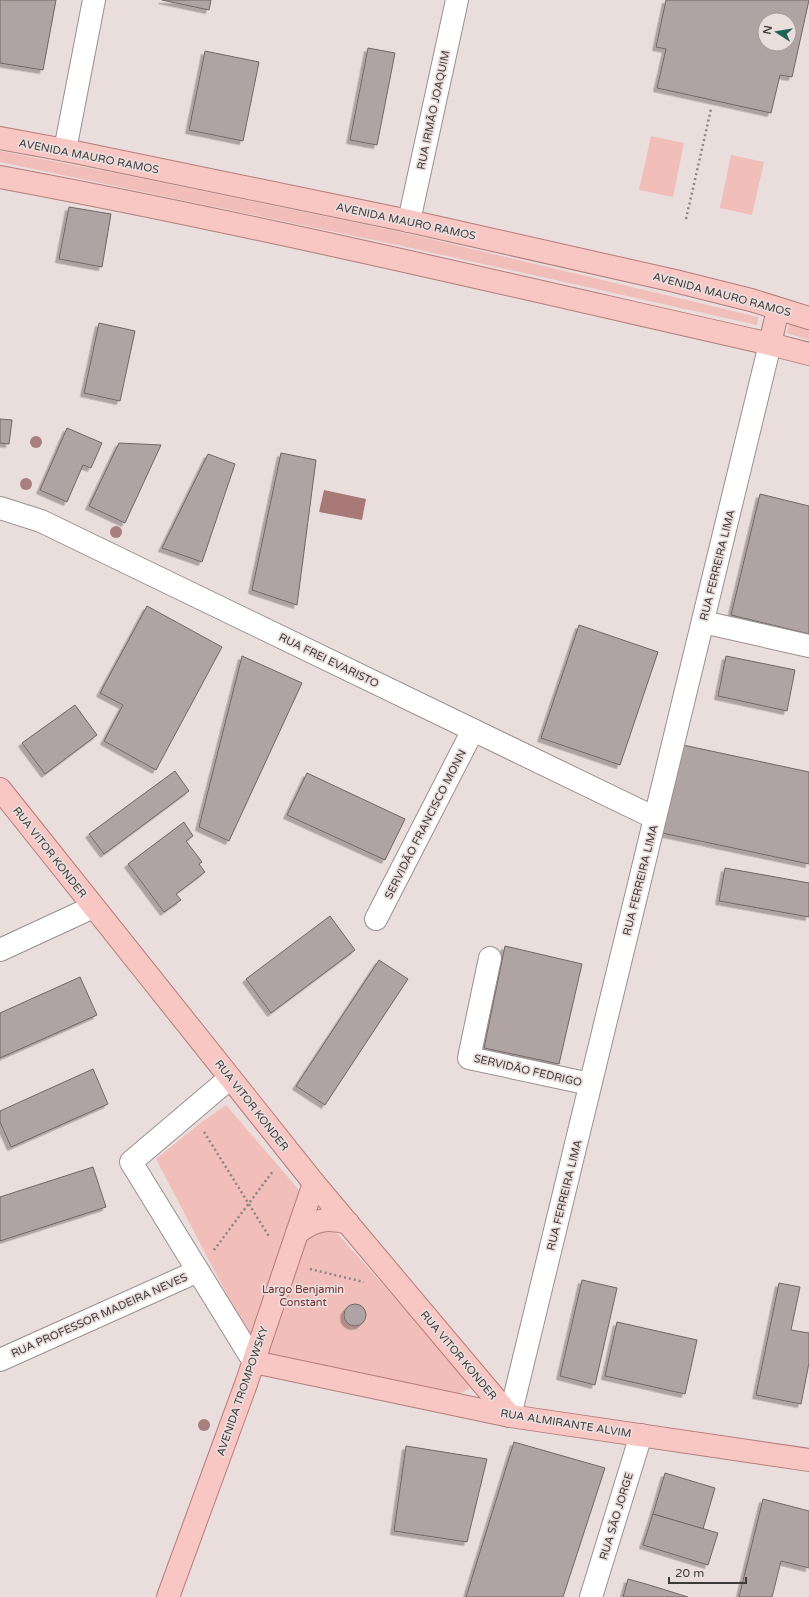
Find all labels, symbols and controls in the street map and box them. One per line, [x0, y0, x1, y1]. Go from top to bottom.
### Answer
north arrow [757, 12, 797, 52]
text: N [760, 24, 775, 36]
street label: RUA IRMÃO JOAQUIM [415, 49, 452, 171]
street label: AVENIDA MAURO RAMOS [18, 137, 160, 177]
street label: AVENIDA MAURO RAMOS [335, 200, 477, 243]
street label: AVENIDA MAURO RAMOS [651, 270, 793, 319]
street label: RUA FERREIRA LIMA [697, 508, 738, 622]
street label: RUA FREI EVARISTO [277, 631, 381, 690]
street label: SERVIDÃO FRANCISCO MONN [382, 747, 469, 901]
street label: RUA VITOR KONDER [10, 804, 89, 900]
street label: RUA FERREIRA LIMA [620, 823, 661, 937]
street label: SERVIDÃO FEDRIGO [473, 1052, 583, 1089]
street label: RUA VITOR KONDER [212, 1057, 291, 1153]
street label: RUA FERREIRA LIMA [544, 1138, 585, 1252]
street label: RUA PROFESSOR MADEIRA NEVES [9, 1270, 190, 1360]
park label: Largo Benjamin Constant [262, 1283, 344, 1309]
street label: RUA VITOR KONDER [418, 1308, 500, 1402]
street label: AVENIDA TROMPOWSKY [214, 1325, 271, 1458]
street label: RUA ALMIRANTE ALVIM [500, 1407, 632, 1440]
street label: RUA SÃO JORGE [597, 1471, 636, 1561]
scale bar [669, 1559, 746, 1585]
text: 20 m [675, 1566, 704, 1580]

